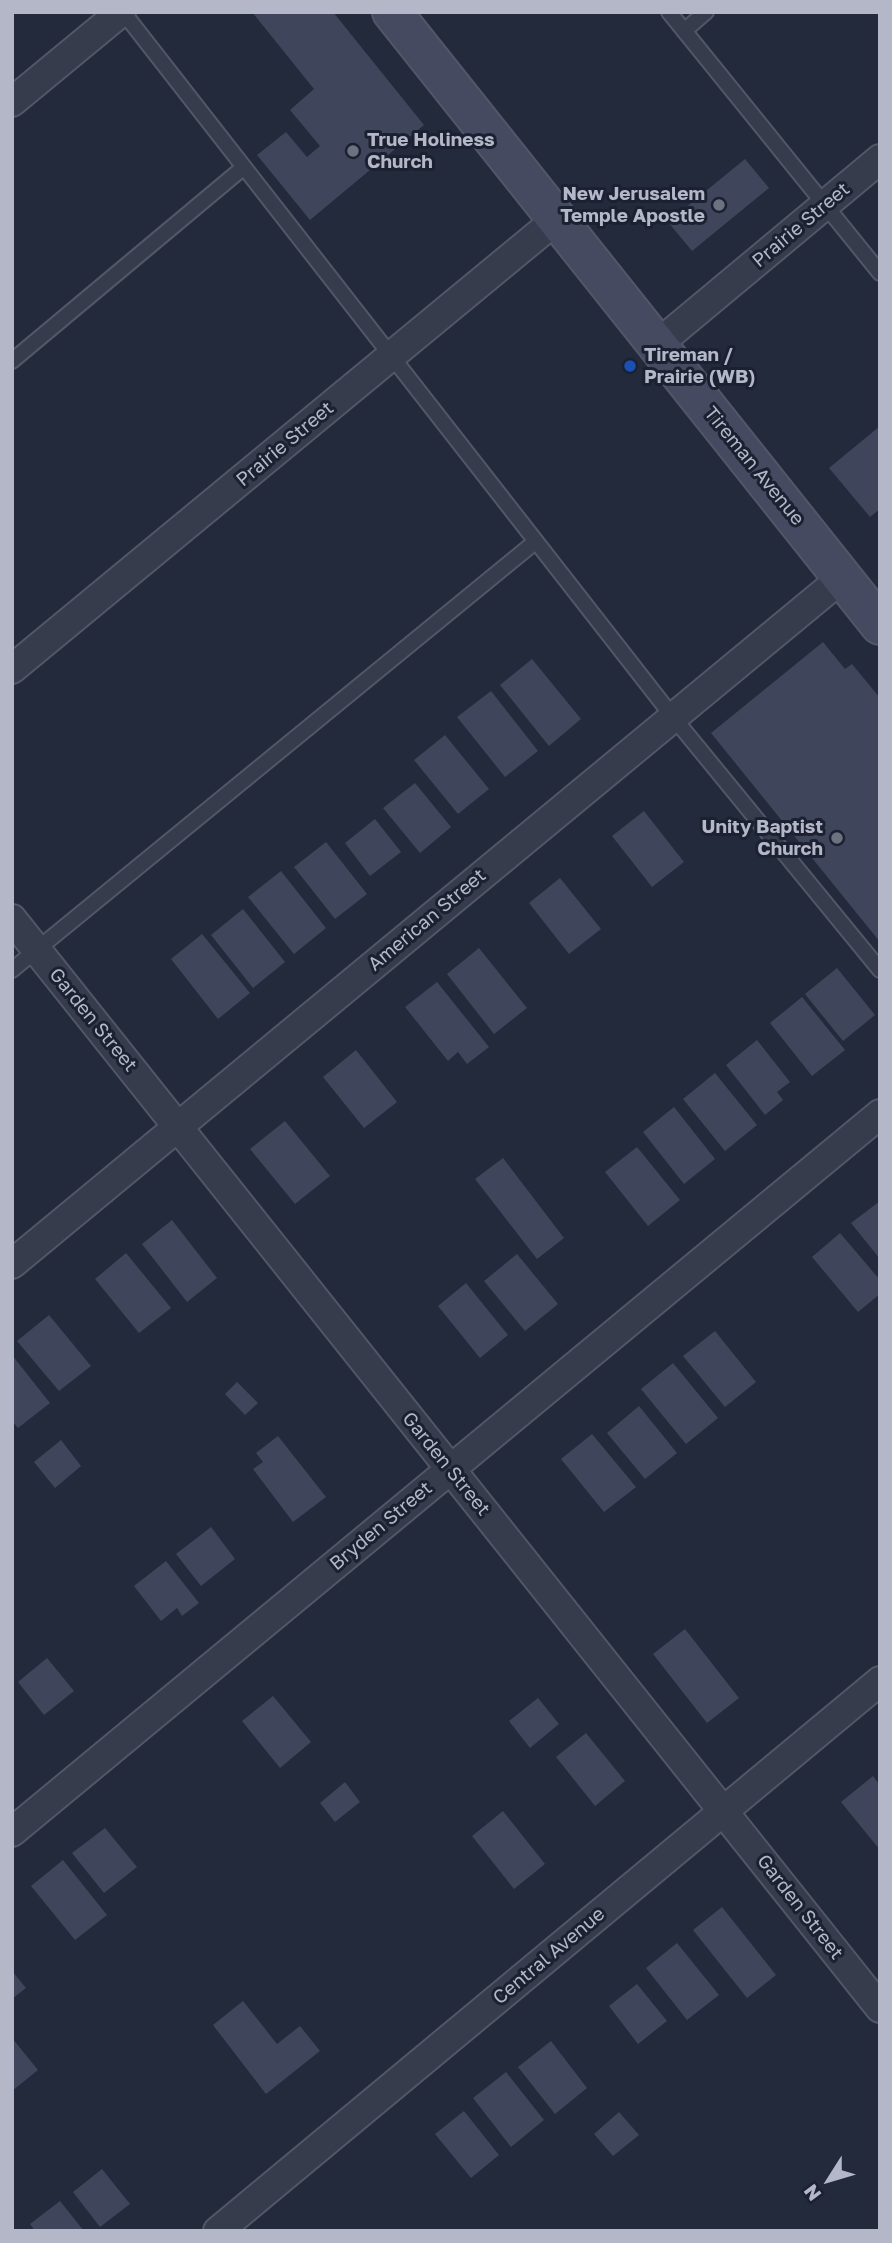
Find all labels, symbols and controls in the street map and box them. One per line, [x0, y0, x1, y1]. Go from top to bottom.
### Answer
place label: True Holiness Church [367, 129, 495, 173]
marker: True Holiness Church [345, 143, 361, 159]
street label: Prairie Street [748, 178, 854, 272]
place label: New Jerusalem Temple Apostle [560, 183, 705, 227]
marker: New Jerusalem Temple Apostle [711, 197, 727, 213]
place label: Tireman / Prairie (WB) [644, 344, 755, 388]
marker: Tireman / Prairie (WB) [622, 358, 638, 374]
street label: Prairie Street [232, 397, 338, 491]
street label: Tireman Avenue [699, 402, 809, 530]
place label: Unity Baptist Church [702, 816, 823, 860]
marker: Unity Baptist Church [829, 830, 845, 846]
street label: American Street [363, 864, 491, 976]
street label: Garden Street [44, 964, 142, 1076]
street label: Garden Street [397, 1408, 495, 1520]
street label: Bryden Street [325, 1477, 437, 1575]
street label: Garden Street [752, 1850, 848, 1964]
street label: Central Avenue [488, 1903, 610, 2009]
north arrow [794, 2145, 864, 2215]
text: N [798, 2180, 825, 2206]

